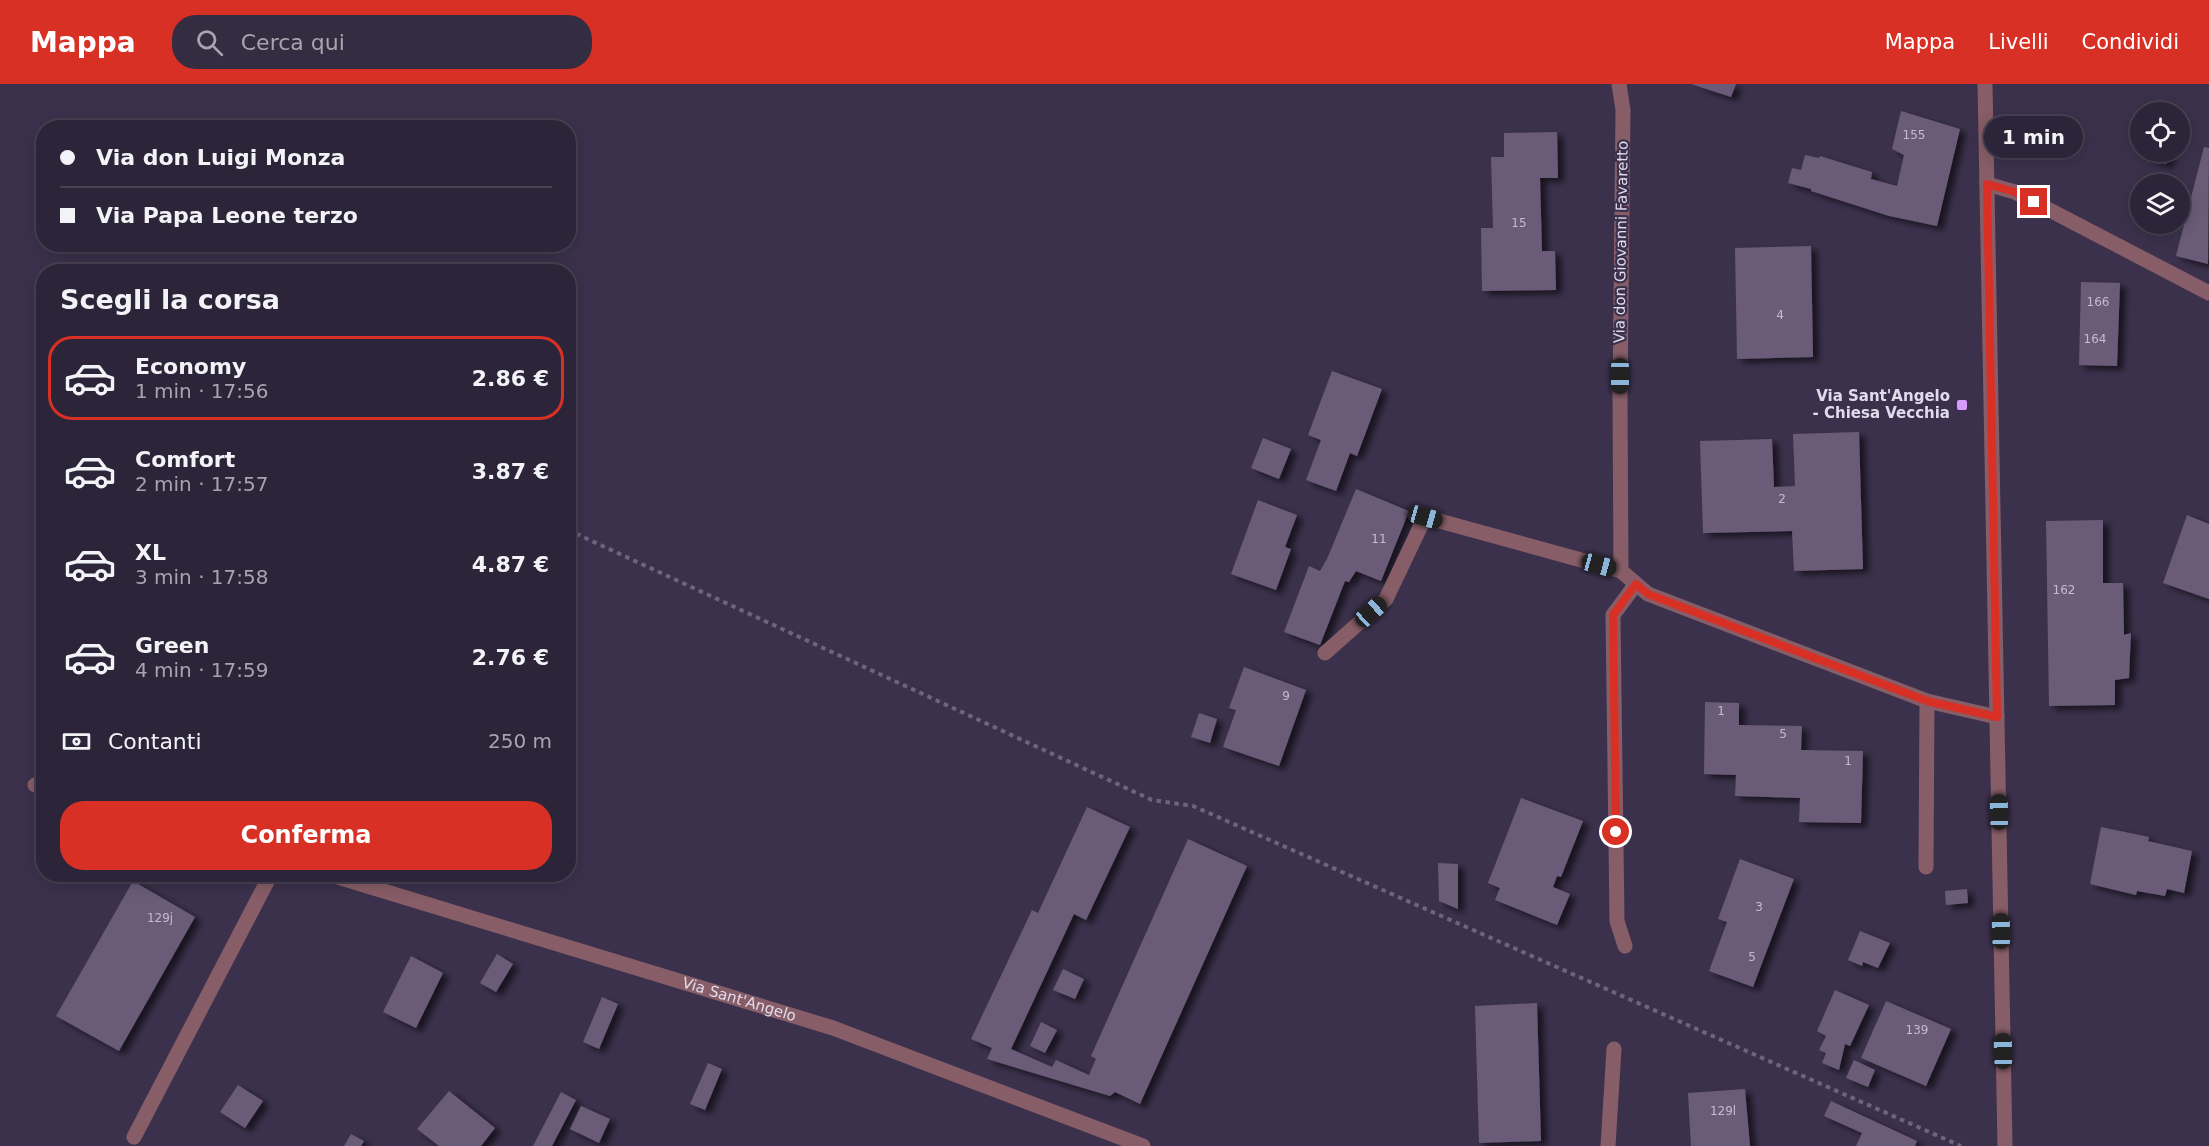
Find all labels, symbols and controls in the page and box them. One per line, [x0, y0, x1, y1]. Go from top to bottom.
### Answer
search box [172, 15, 592, 69]
text: Mappa [30, 26, 136, 59]
icon: search [193, 26, 226, 59]
text: Cerca qui [241, 30, 345, 55]
text: Mappa [1885, 30, 1955, 54]
text: Livelli [1988, 30, 2049, 54]
text: Condividi [2082, 30, 2179, 54]
map controls [2130, 102, 2190, 234]
button: locate [2130, 102, 2190, 162]
callout: 1 min [1984, 115, 2084, 157]
text: 1 min [2002, 125, 2065, 149]
house number: 155 [1903, 128, 1925, 142]
street label: Via don Giovanni Favaretto [1610, 141, 1632, 343]
text: Via don Luigi Monza [96, 145, 345, 170]
button: layers [2130, 174, 2190, 234]
route end [2020, 188, 2047, 215]
text: Via Papa Leone terzo [96, 203, 358, 228]
house number: 15 [1511, 216, 1527, 230]
text: Scegli la corsa [60, 284, 280, 315]
house number: 166 [2087, 295, 2109, 309]
house number: 4 [1776, 308, 1784, 322]
house number: 164 [2084, 332, 2106, 346]
icon: car [63, 351, 117, 405]
text: Economy [135, 354, 246, 379]
car [1611, 358, 1629, 394]
text: 2.86 € [472, 366, 549, 391]
text: 1 min · 17:56 [135, 379, 269, 403]
place label: Via Sant'Angelo - Chiesa Vecchia [1813, 387, 1950, 422]
marker: Via Sant'Angelo - Chiesa Vecchia [1955, 398, 1969, 412]
icon: car [63, 444, 117, 498]
text: Comfort [135, 447, 235, 472]
text: 3.87 € [472, 459, 549, 484]
text: 2 min · 17:57 [135, 472, 269, 496]
house number: 2 [1778, 492, 1786, 506]
car [1405, 503, 1445, 531]
house number: 11 [1371, 532, 1387, 546]
icon: car [63, 537, 117, 591]
text: XL [135, 540, 166, 565]
text: 4.87 € [472, 552, 549, 577]
car [1579, 552, 1619, 578]
text: 3 min · 17:58 [135, 565, 269, 589]
house number: 162 [2053, 583, 2075, 597]
car [1352, 593, 1390, 631]
icon: car [63, 630, 117, 684]
text: Green [135, 633, 209, 658]
text: 2.76 € [472, 645, 549, 670]
text: 4 min · 17:59 [135, 658, 269, 682]
house number: 9 [1282, 689, 1290, 703]
house number: 1 [1717, 704, 1725, 718]
icon: cash [60, 725, 93, 758]
house number: 5 [1779, 727, 1787, 741]
text: Contanti [108, 729, 202, 754]
text: 250 m [488, 729, 552, 753]
house number: 1 [1844, 754, 1852, 768]
car [1990, 794, 2008, 830]
button: Conferma [60, 801, 552, 870]
route start [1602, 818, 1629, 845]
house number: 3 [1755, 900, 1763, 914]
house number: 129j [147, 911, 173, 925]
car [1992, 913, 2010, 949]
house number: 5 [1748, 950, 1756, 964]
street label: Via Sant'Angelo [680, 974, 798, 1025]
house number: 139 [1906, 1023, 1928, 1037]
car [1994, 1033, 2012, 1069]
house number: 129l [1710, 1104, 1736, 1118]

